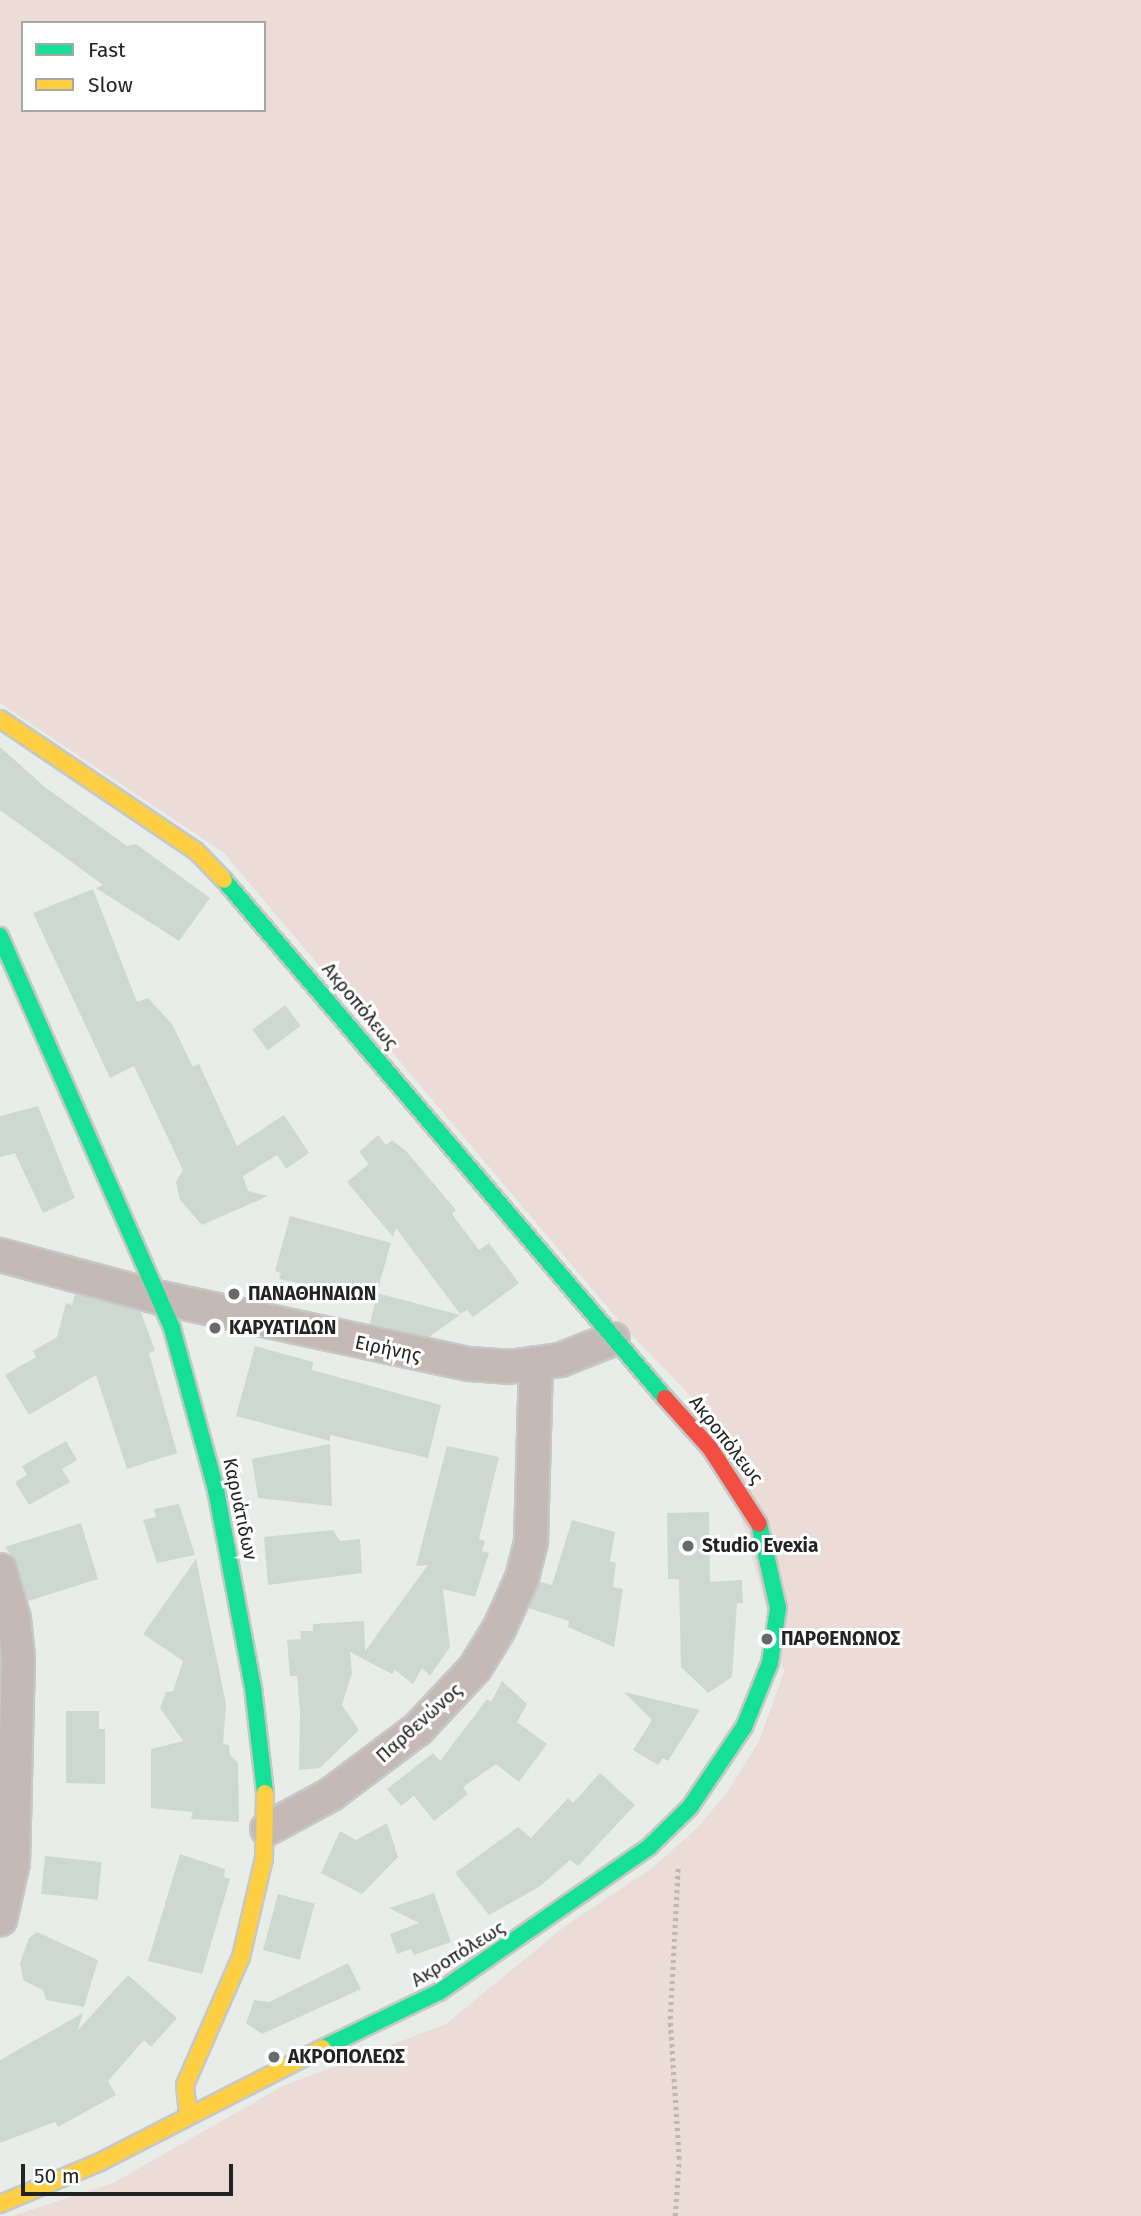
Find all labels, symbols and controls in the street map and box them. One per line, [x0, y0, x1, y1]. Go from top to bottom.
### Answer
legend [21, 21, 266, 112]
text: Fast [88, 37, 126, 63]
text: Slow [88, 72, 133, 98]
street label: Ακροπόλεως [317, 958, 403, 1054]
place label: ΠΑΝΑΘΗΝΑΙΩΝ [248, 1283, 376, 1305]
marker: ΠΑΝΑΘΗΝΑΙΩΝ [226, 1286, 242, 1302]
place label: ΚΑΡΥΑΤΙΔΩΝ [229, 1317, 336, 1339]
marker: ΚΑΡΥΑΤΙΔΩΝ [207, 1320, 223, 1336]
street label: Ειρήνης [353, 1331, 423, 1367]
street label: Ακροπόλεως [684, 1391, 768, 1489]
street label: Καρυάτιδων [218, 1456, 262, 1562]
place label: Studio Evexia [702, 1535, 818, 1557]
marker: Studio Evexia [680, 1538, 696, 1554]
place label: ΠΑΡΘΕΝΩΝΟΣ [781, 1628, 900, 1650]
marker: ΠΑΡΘΕΝΩΝΟΣ [759, 1631, 775, 1647]
street label: Παρθενώνος [371, 1678, 467, 1768]
street label: Ακροπόλεως [407, 1916, 509, 1992]
place label: ΑΚΡΟΠΟΛΕΩΣ [288, 2046, 405, 2068]
marker: ΑΚΡΟΠΟΛΕΩΣ [266, 2049, 282, 2065]
scale bar [24, 2150, 236, 2194]
text: 50 m [34, 2163, 80, 2189]

